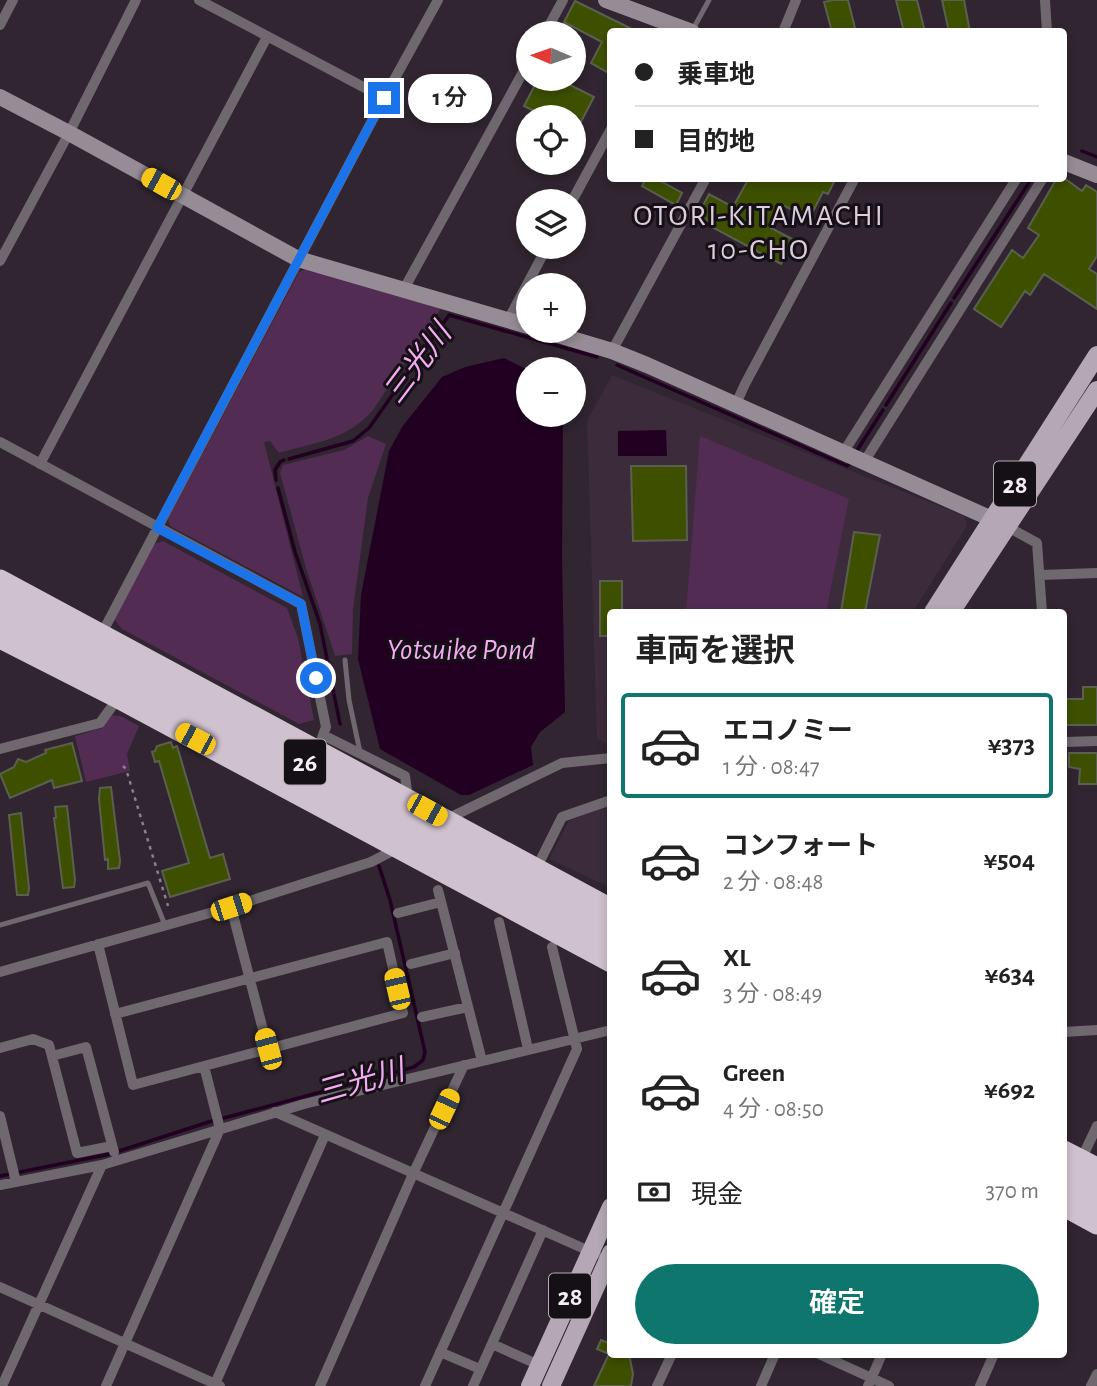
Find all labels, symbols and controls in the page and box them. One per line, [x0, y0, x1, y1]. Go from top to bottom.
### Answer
north arrow [516, 21, 586, 91]
map controls [516, 21, 586, 427]
text: 乗車地 [677, 62, 755, 88]
callout: 1 分 [408, 74, 492, 122]
route end [368, 82, 400, 114]
text: 1 分 [433, 87, 467, 110]
button: locate [516, 105, 586, 175]
text: 目的地 [677, 129, 755, 155]
car [138, 165, 185, 203]
button: layers [516, 189, 586, 259]
district label: OTORI-KITAMACHI 10-CHO [633, 201, 885, 265]
button: + [516, 273, 586, 343]
water label: 三光川 [377, 315, 459, 409]
button: − [516, 357, 586, 427]
road number: 28 [994, 462, 1036, 506]
water label: Yotsuike Pond [387, 635, 535, 665]
text: 車両を選択 [635, 635, 795, 667]
route start [300, 662, 332, 694]
icon: car [639, 714, 702, 777]
text: エコノミー [723, 718, 853, 744]
car [172, 720, 219, 758]
text: ¥373 [988, 732, 1035, 758]
road number: 26 [284, 740, 326, 784]
text: 1 分 · 08:47 [723, 756, 820, 779]
car [404, 791, 451, 829]
icon: car [639, 829, 702, 892]
text: コンフォート [723, 833, 878, 859]
text: ¥504 [983, 847, 1035, 873]
text: 2 分 · 08:48 [723, 871, 823, 894]
car [208, 891, 255, 923]
icon: car [639, 944, 702, 1007]
text: XL [723, 945, 750, 971]
text: ¥634 [984, 962, 1035, 988]
car [383, 966, 412, 1012]
text: 3 分 · 08:49 [723, 983, 822, 1006]
car [253, 1026, 284, 1072]
water label: 三光川 [312, 1052, 411, 1109]
icon: car [639, 1059, 702, 1122]
text: Green [723, 1060, 785, 1086]
text: ¥692 [984, 1077, 1035, 1103]
car [426, 1086, 463, 1132]
text: 4 分 · 08:50 [723, 1098, 824, 1121]
icon: cash [635, 1173, 673, 1211]
text: 370 m [986, 1180, 1039, 1203]
text: 現金 [691, 1182, 743, 1208]
button: 確定 [635, 1264, 1039, 1344]
road number: 28 [549, 1274, 591, 1318]

